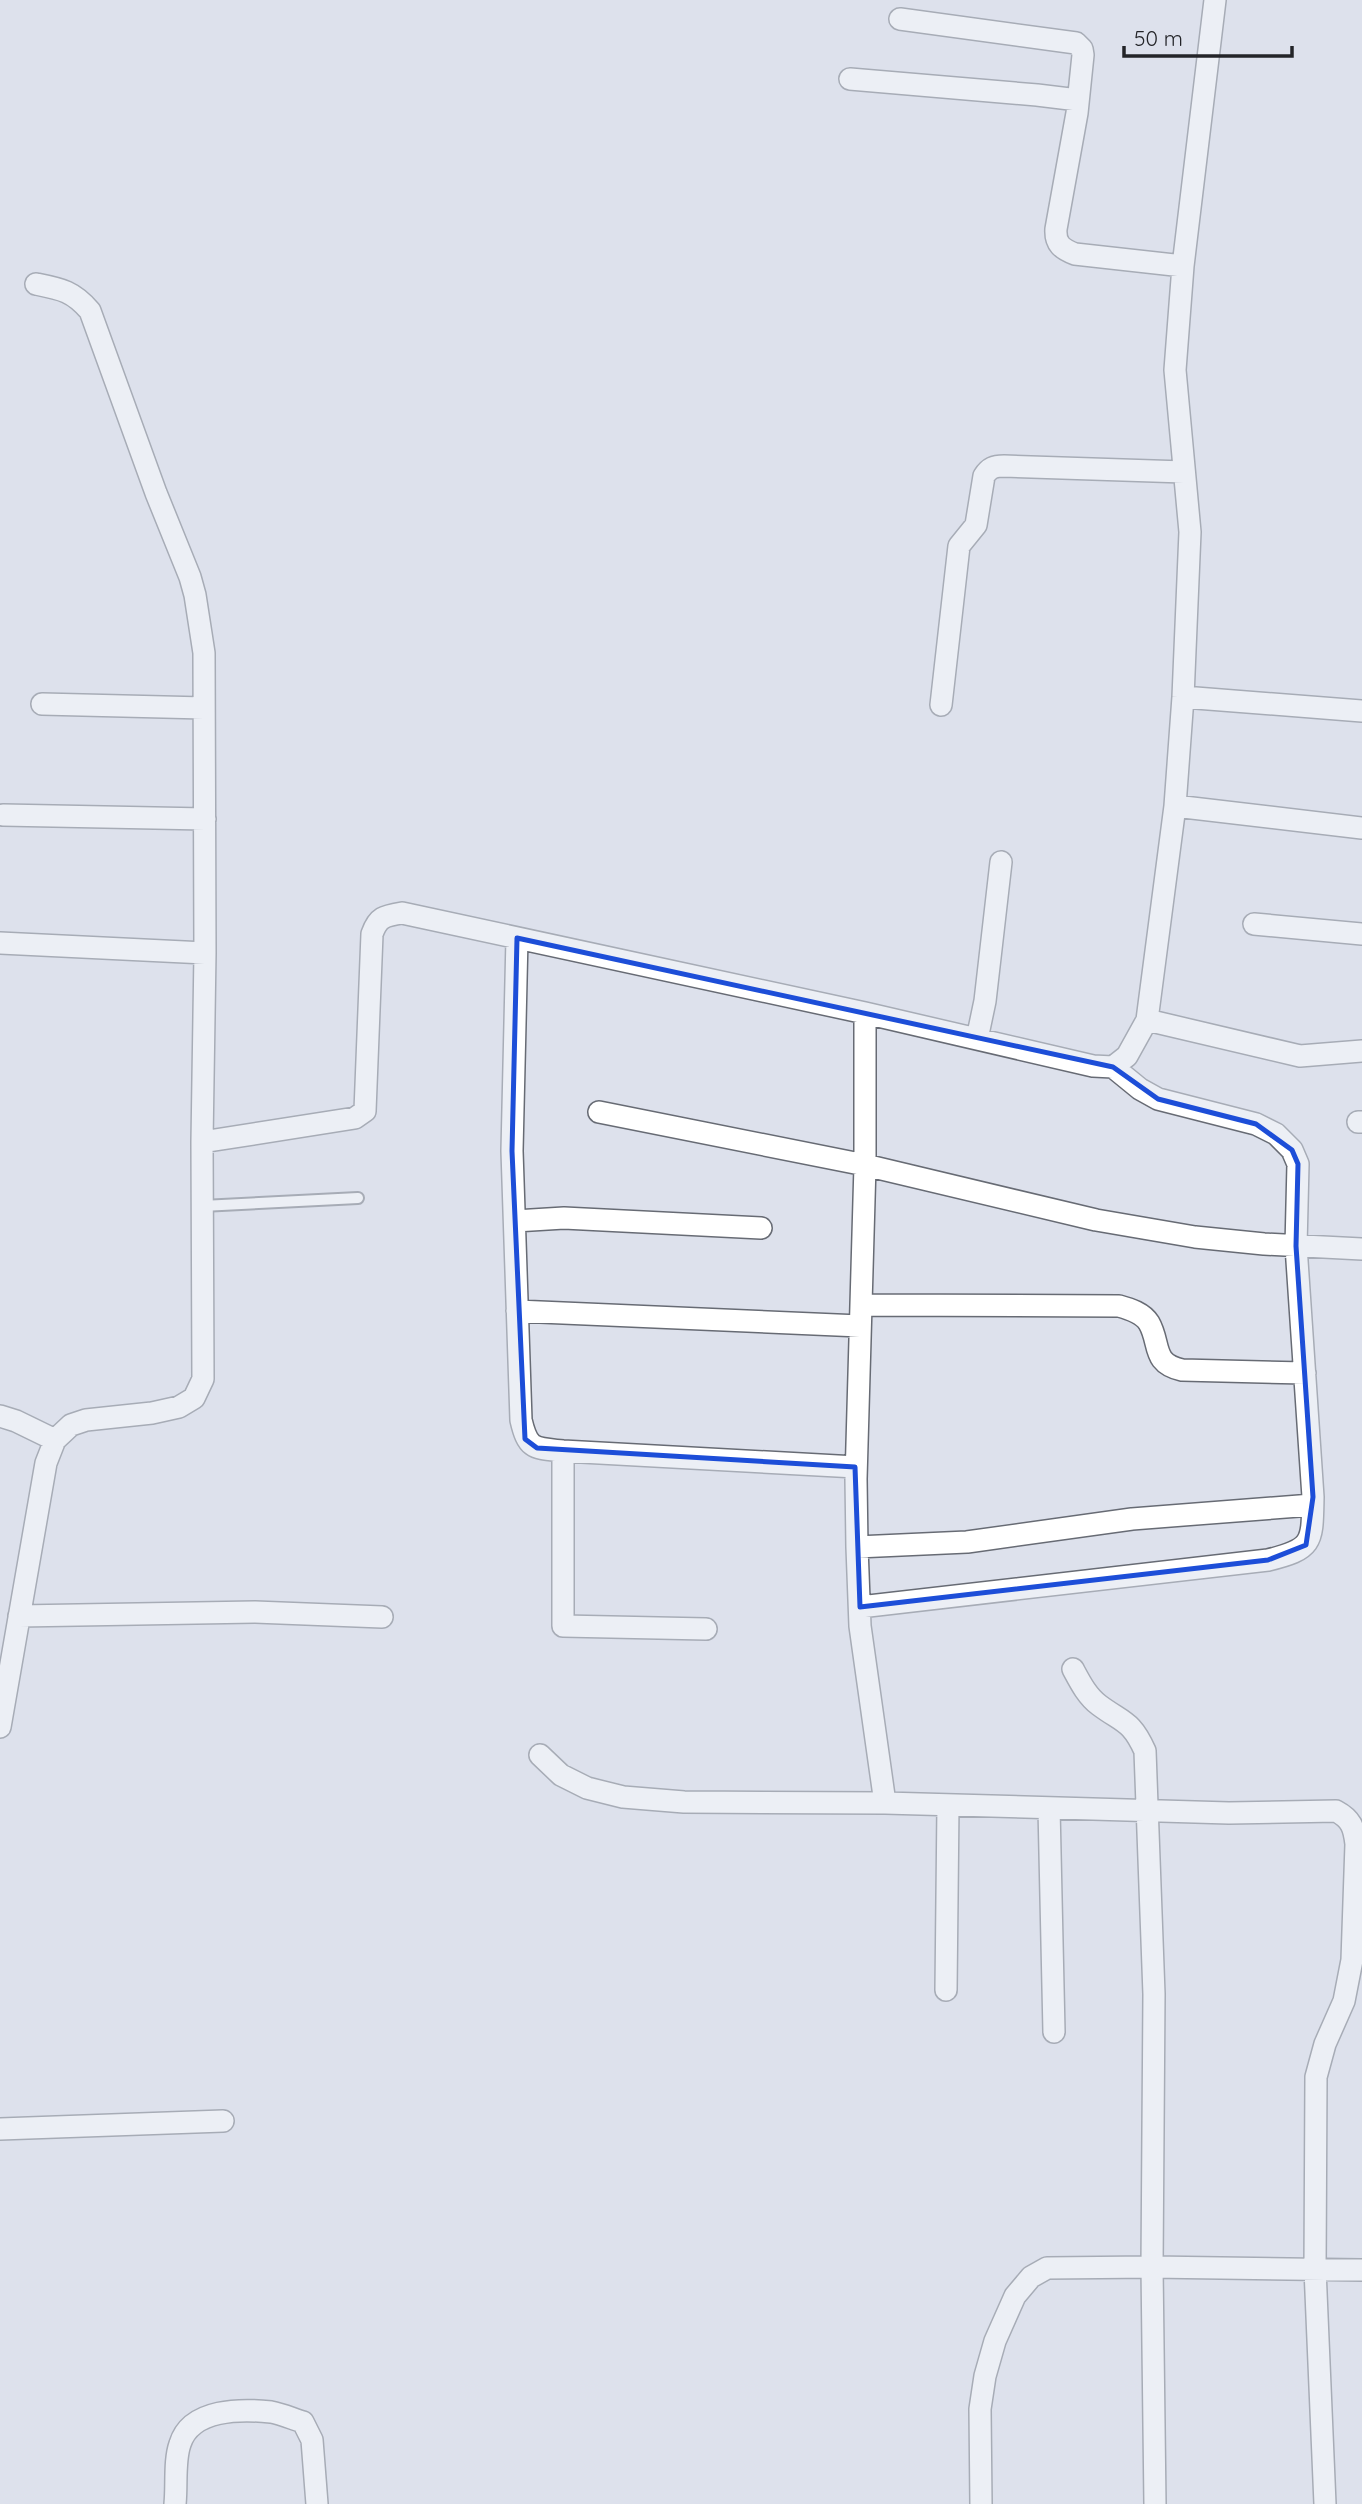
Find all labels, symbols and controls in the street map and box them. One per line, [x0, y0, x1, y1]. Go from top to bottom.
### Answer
scale bar [1124, 14, 1292, 58]
text: 50 m [1134, 25, 1183, 51]

